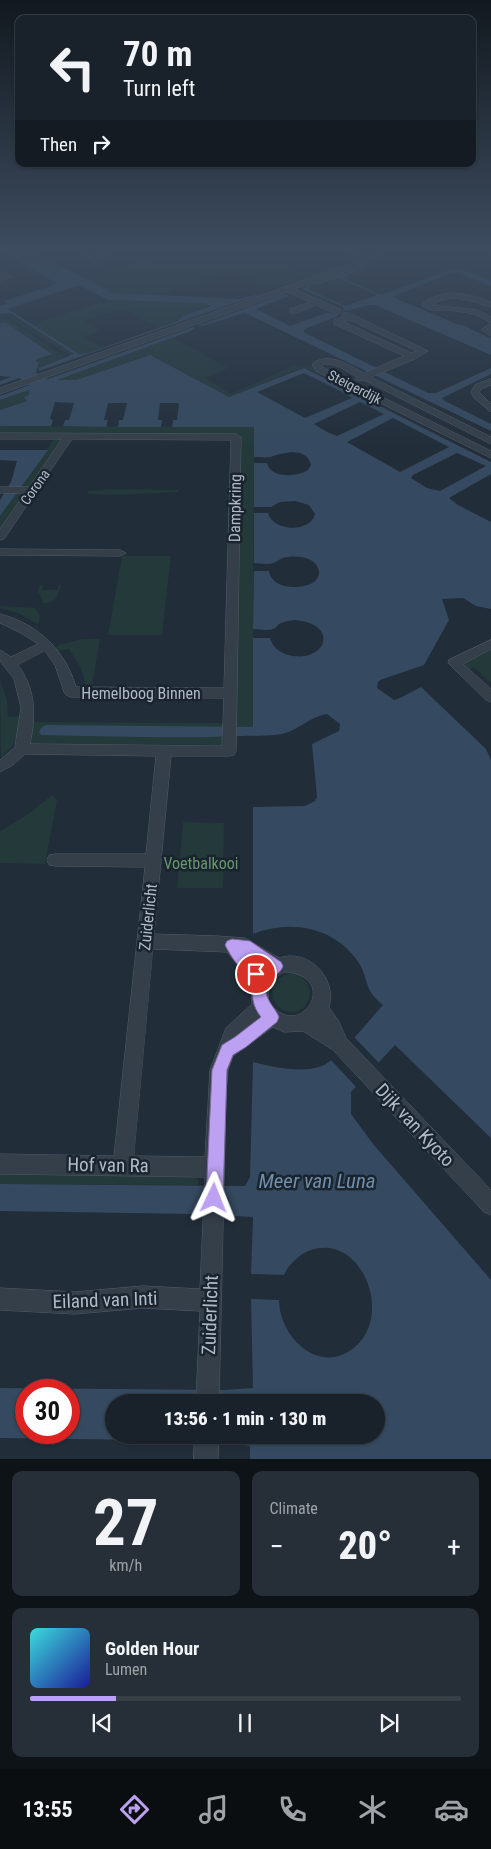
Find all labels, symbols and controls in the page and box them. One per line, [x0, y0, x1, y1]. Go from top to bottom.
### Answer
text: 70 m [123, 34, 192, 75]
icon: left [40, 35, 105, 100]
text: Turn left [123, 76, 195, 101]
icon: right [87, 130, 115, 158]
text: Then [40, 133, 77, 156]
street label: Steigerdijk [325, 367, 385, 408]
street label: Corona [17, 466, 53, 508]
street label: Dampkring [225, 474, 245, 542]
street label: Hemelboog Binnen [81, 684, 201, 703]
park label: Voetbalkooi [163, 854, 239, 873]
street label: Zuiderlicht [135, 882, 161, 951]
pin [235, 953, 277, 995]
icon: arrive [242, 960, 270, 988]
street label: Dijk van Kyoto [371, 1079, 459, 1171]
street label: Hof van Ra [67, 1153, 149, 1177]
water label: Meer van Luna [258, 1169, 376, 1193]
position arrow [187, 1171, 239, 1223]
street label: Zuiderlicht [197, 1275, 223, 1355]
street label: Eiland van Inti [52, 1287, 158, 1313]
speed limit sign: 30 [15, 1379, 80, 1444]
text: 13:56 · 1 min · 130 m [164, 1407, 326, 1430]
text: 27 [93, 1485, 159, 1561]
text: Climate [270, 1499, 318, 1518]
text: 20° [339, 1524, 392, 1568]
text: − [270, 1530, 284, 1563]
text: + [447, 1530, 461, 1563]
text: km/h [109, 1556, 142, 1575]
text: Golden Hour [105, 1637, 199, 1660]
text: Lumen [105, 1660, 147, 1679]
icon: previous [88, 1709, 116, 1737]
icon: pause [231, 1709, 259, 1737]
icon: next [375, 1709, 403, 1737]
icon: directions [117, 1792, 152, 1827]
icon: music [196, 1792, 231, 1827]
icon: phone [275, 1792, 310, 1827]
icon: climate [355, 1792, 390, 1827]
icon: car [434, 1792, 469, 1827]
text: 13:55 [22, 1797, 73, 1822]

